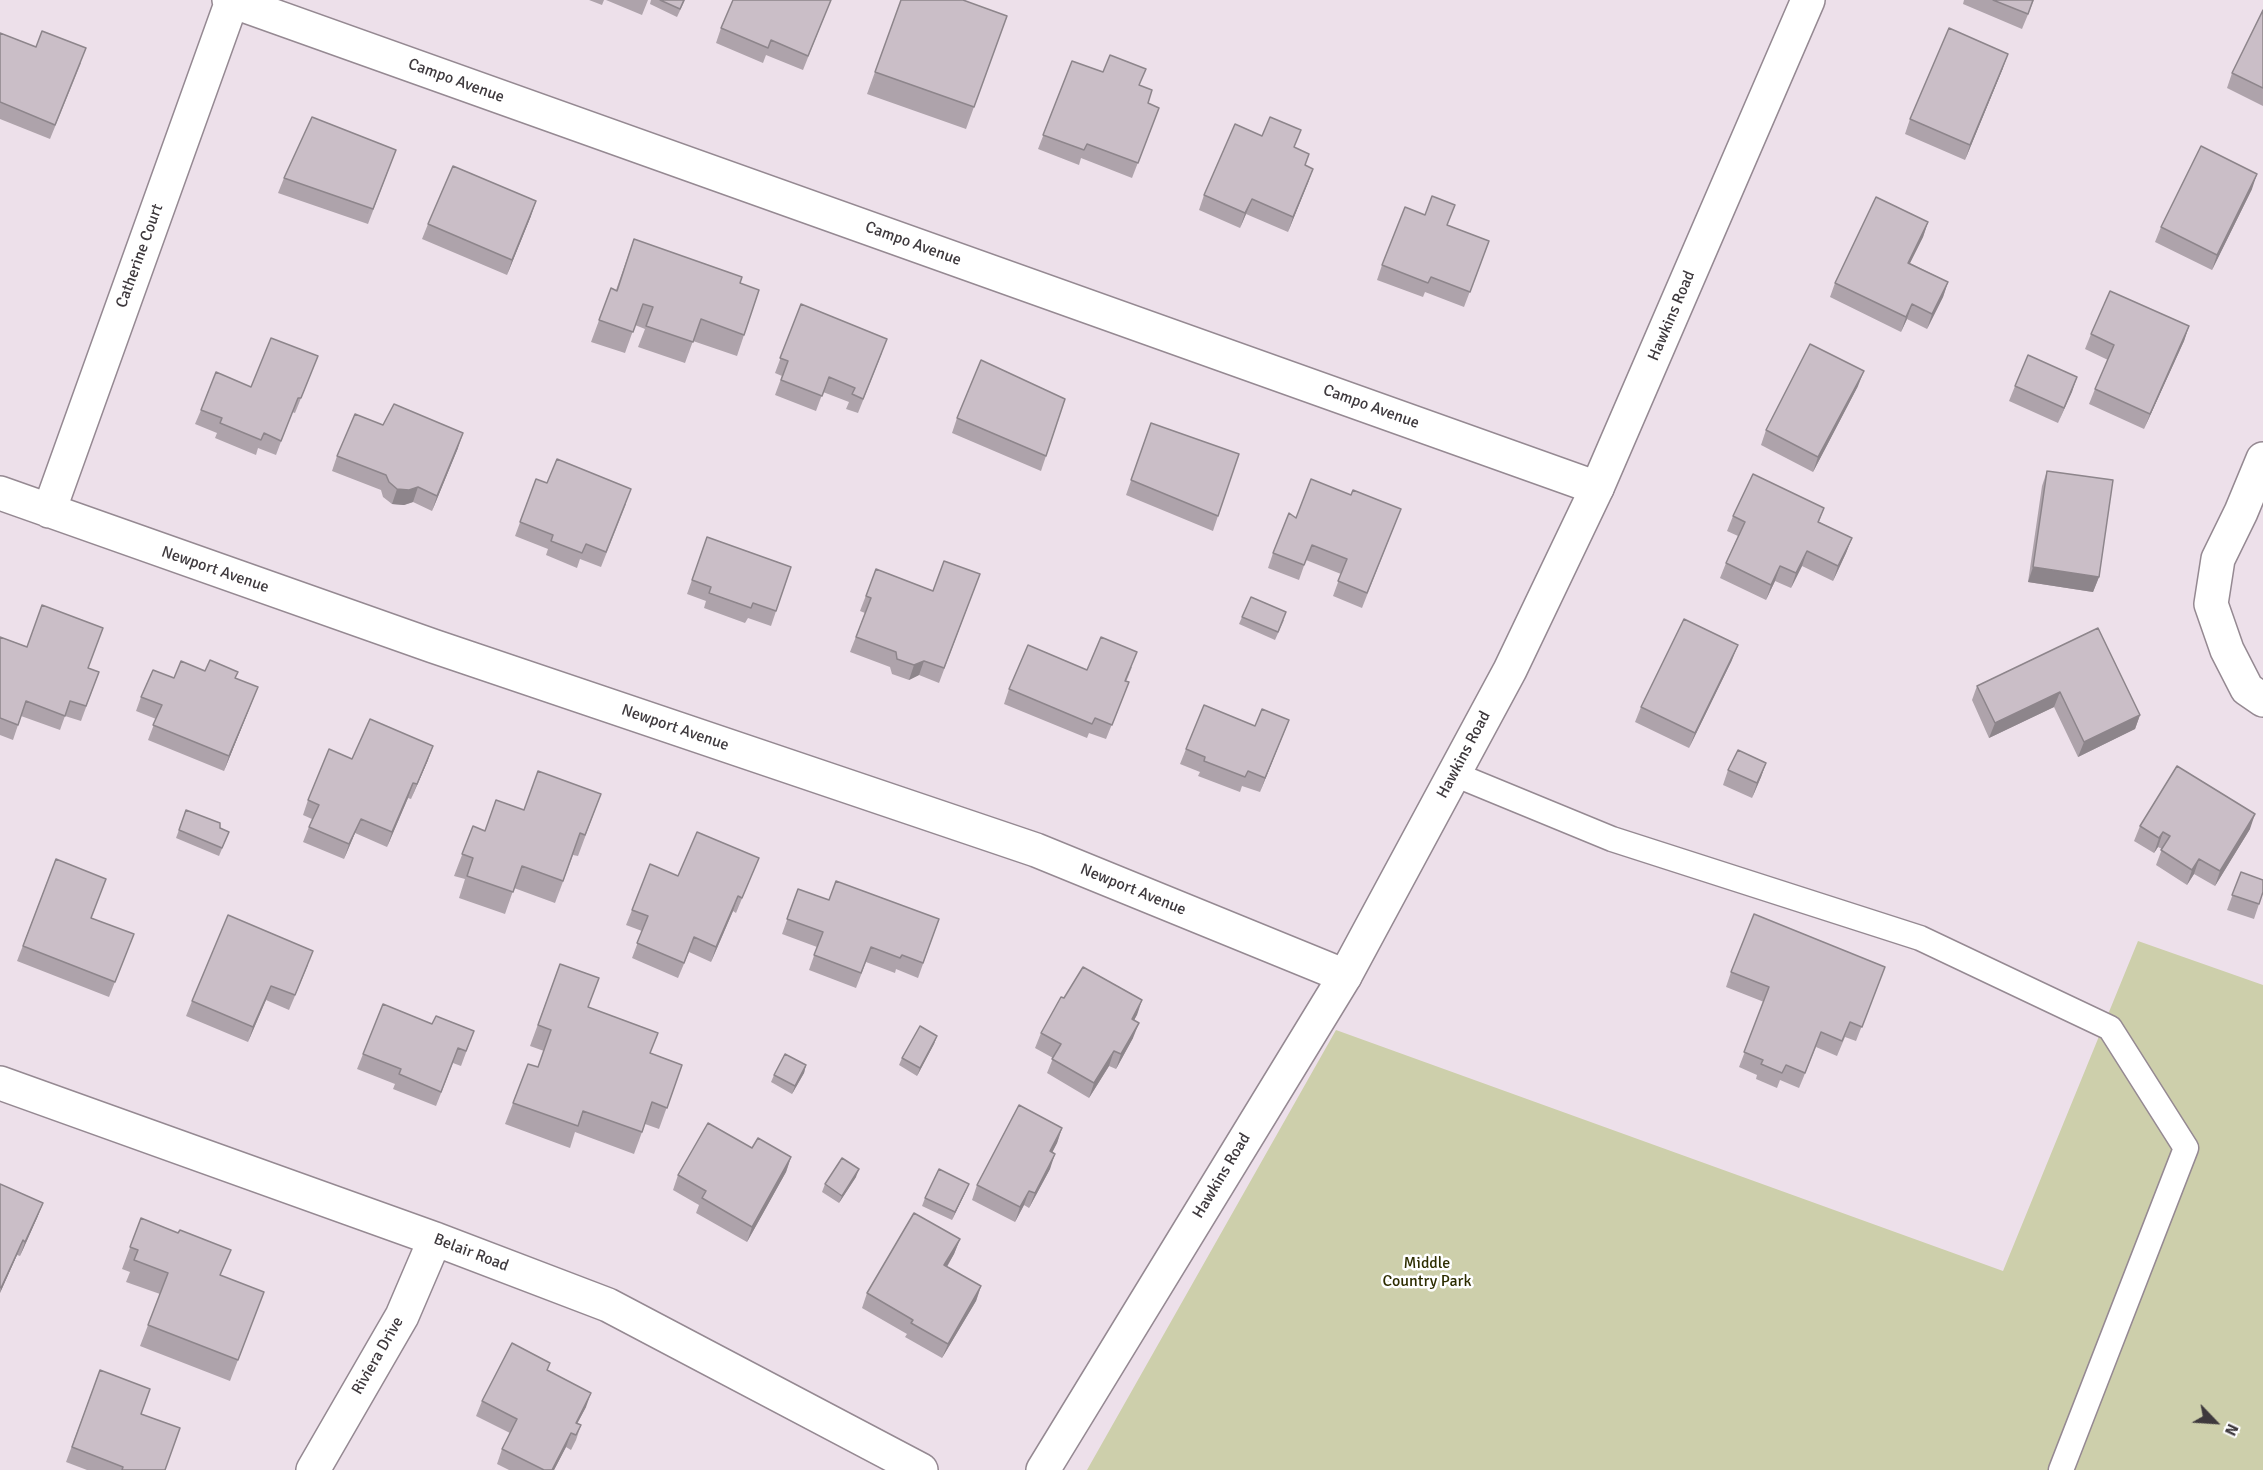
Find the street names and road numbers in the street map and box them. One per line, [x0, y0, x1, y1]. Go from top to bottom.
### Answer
street label: Campo Avenue [405, 55, 507, 107]
street label: Catherine Court [112, 202, 168, 310]
street label: Campo Avenue [862, 218, 964, 270]
street label: Hawkins Road [1644, 268, 1700, 364]
street label: Campo Avenue [1320, 381, 1422, 433]
street label: Newport Avenue [159, 543, 271, 597]
street label: Newport Avenue [619, 701, 731, 755]
street label: Hawkins Road [1433, 708, 1495, 802]
street label: Newport Avenue [1077, 860, 1189, 920]
street label: Hawkins Road [1189, 1130, 1255, 1222]
street label: Belair Road [431, 1230, 511, 1276]
street label: Riviera Drive [348, 1314, 408, 1398]

